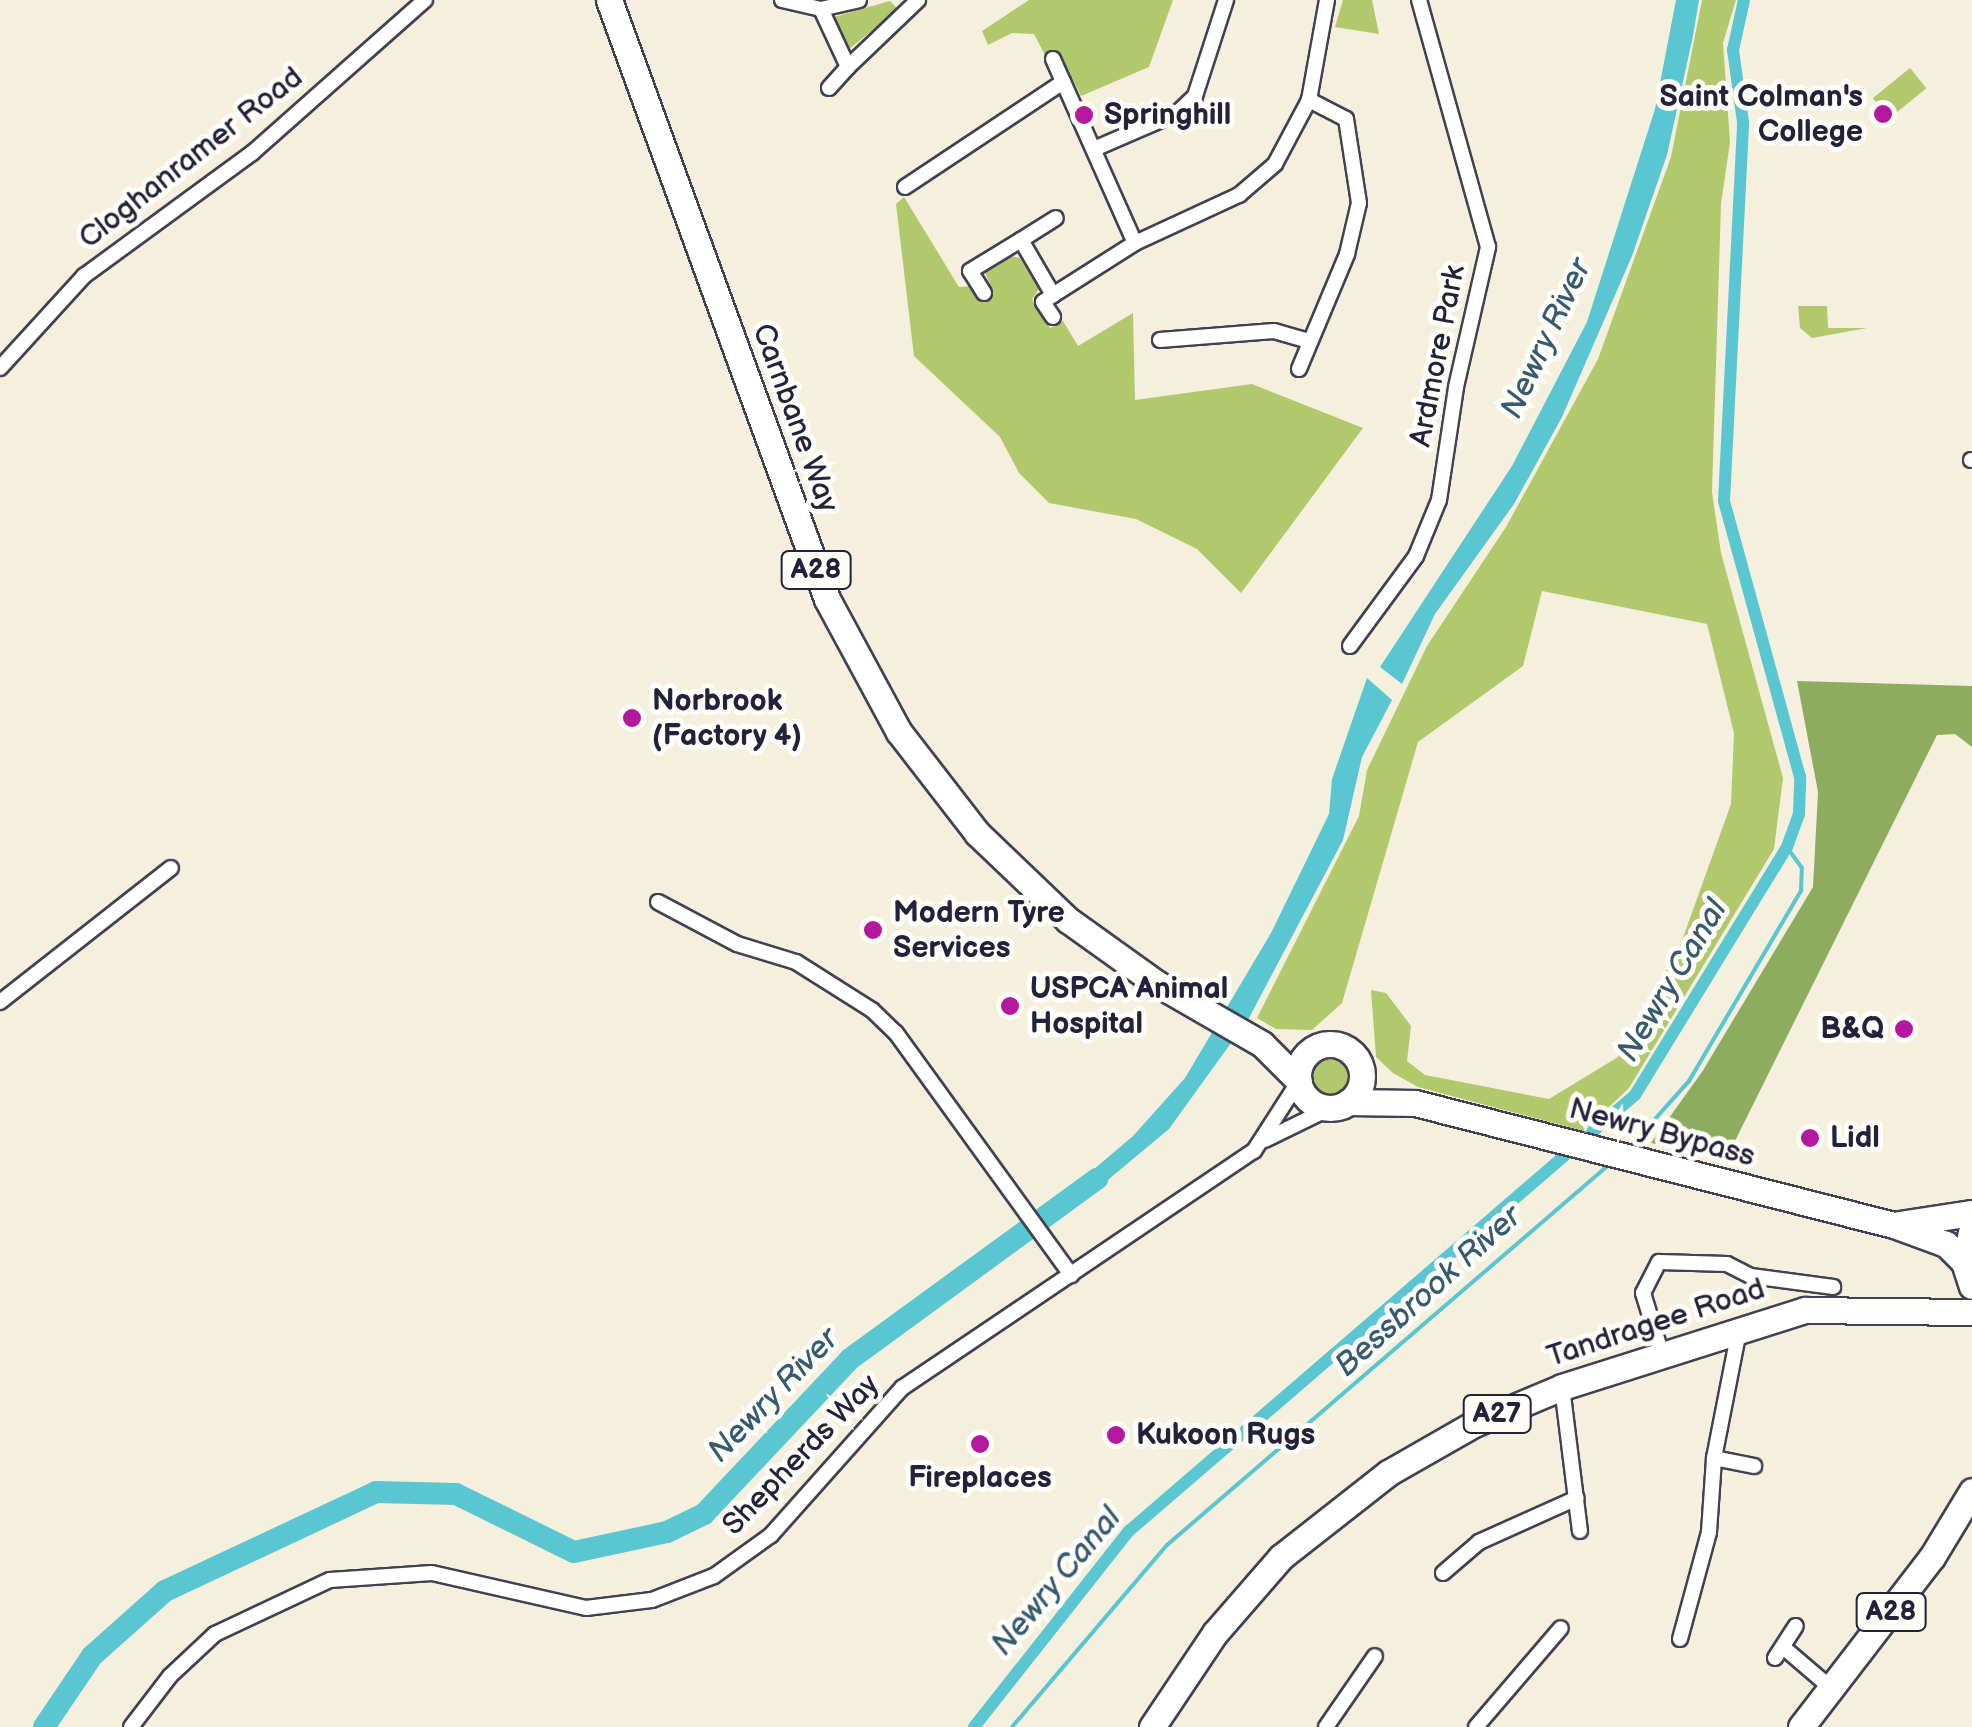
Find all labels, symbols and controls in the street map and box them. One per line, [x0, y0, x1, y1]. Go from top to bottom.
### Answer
street label: Cloghanramer Road [72, 59, 310, 257]
place label: Saint Colman's College [1660, 79, 1863, 150]
place label: Springhill [1104, 97, 1231, 133]
marker: Saint Colman's College [1872, 103, 1894, 125]
marker: Springhill [1073, 104, 1095, 126]
water label: Newry River [1493, 252, 1601, 426]
street label: Ardmore Park [1403, 262, 1473, 450]
street label: Carnbane Way [744, 318, 846, 518]
road number: A28 [778, 547, 854, 593]
place label: Norbrook (Factory 4) [652, 683, 803, 754]
marker: Norbrook (Factory 4) [621, 707, 643, 729]
water label: Newry Canal [1609, 892, 1737, 1070]
place label: Modern Tyre Services [893, 895, 1065, 966]
marker: Modern Tyre Services [862, 919, 884, 941]
place label: USPCA Animal Hospital [1030, 971, 1228, 1042]
marker: USPCA Animal Hospital [999, 995, 1021, 1017]
place label: B&Q [1820, 1011, 1884, 1047]
marker: B&Q [1893, 1018, 1915, 1040]
street label: Newry Bypass [1564, 1091, 1760, 1175]
place label: Lidl [1830, 1120, 1880, 1156]
marker: Lidl [1799, 1127, 1821, 1149]
water label: Bessbrook River [1328, 1198, 1530, 1386]
street label: Tandragee Road [1543, 1271, 1769, 1375]
water label: Newry River [700, 1320, 848, 1472]
street label: Shepherds Way [715, 1367, 887, 1543]
road number: A27 [1462, 1391, 1532, 1437]
place label: Kukoon Rugs [1136, 1417, 1315, 1453]
marker: Kukoon Rugs [1105, 1424, 1127, 1446]
marker: Fireplaces [969, 1433, 991, 1455]
place label: Fireplaces [908, 1460, 1052, 1496]
water label: Newry Canal [983, 1499, 1131, 1665]
road number: A28 [1854, 1589, 1928, 1635]

